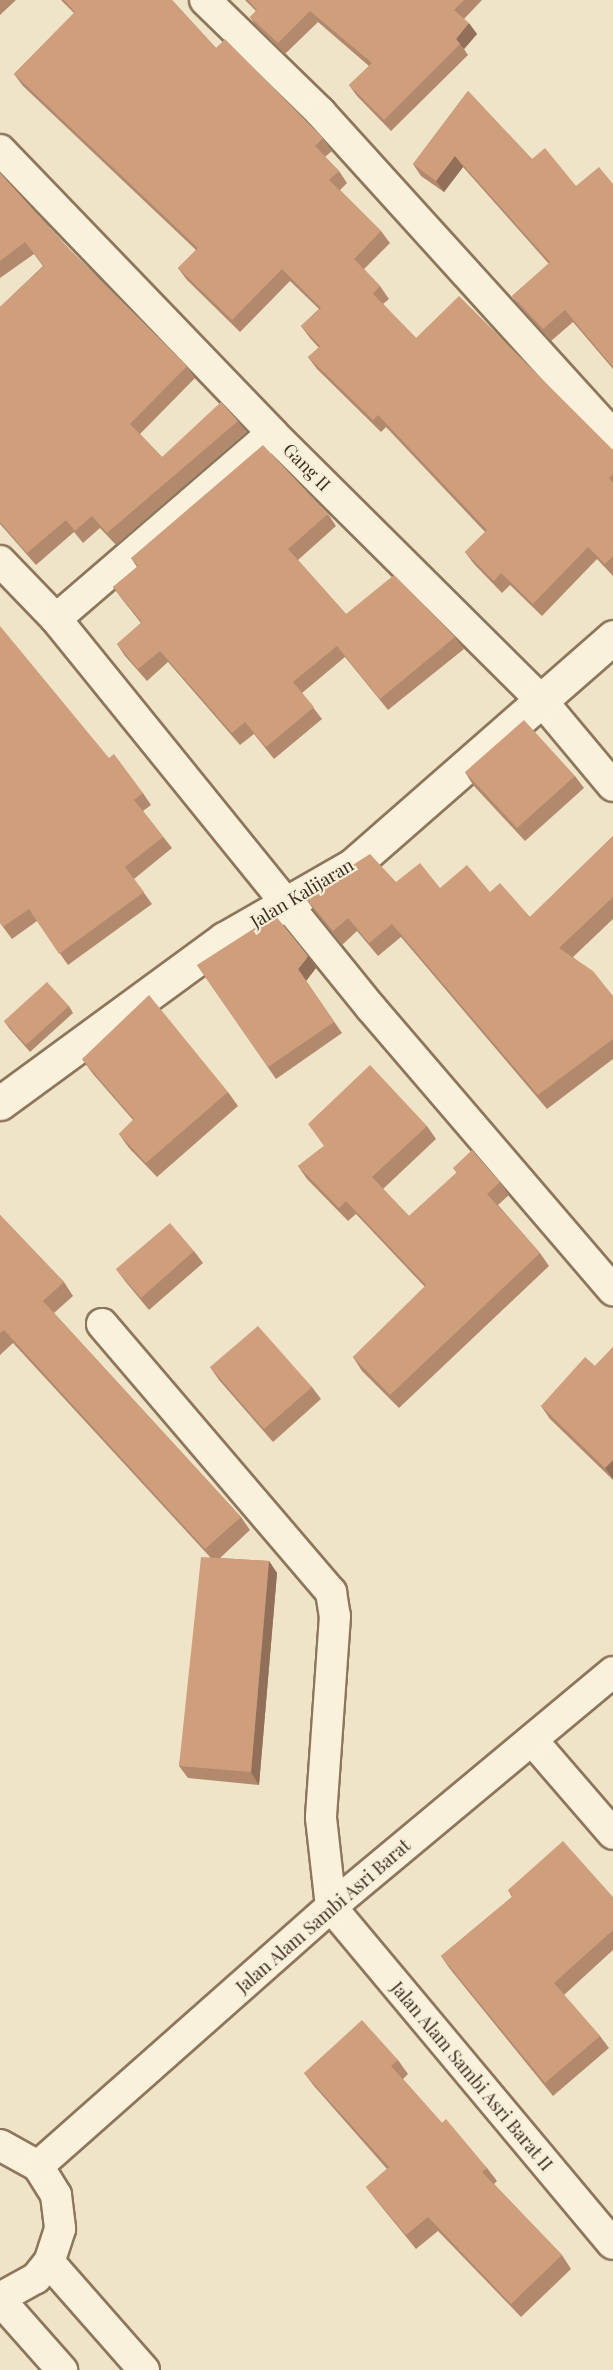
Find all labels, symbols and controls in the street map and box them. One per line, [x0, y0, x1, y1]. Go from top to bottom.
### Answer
street label: Gang II [279, 439, 335, 495]
street label: Jalan Kalijaran [247, 854, 357, 932]
street label: Jalan Alam Sambi Asri Barat [231, 1834, 415, 1998]
street label: Jalan Alam Sambi Asri Barat II [386, 1977, 558, 2175]

